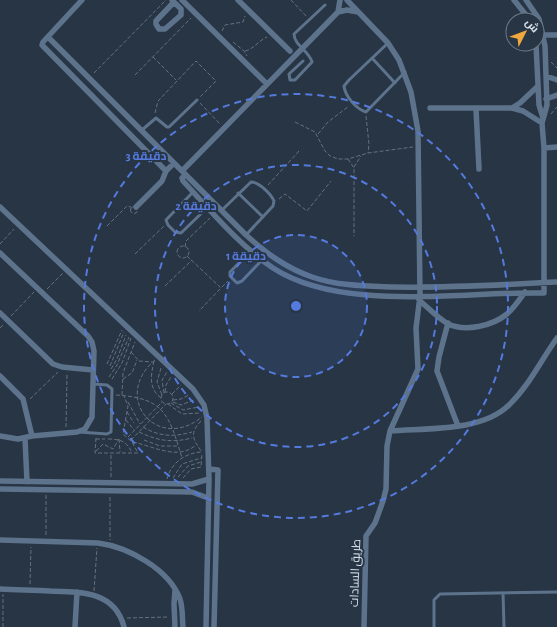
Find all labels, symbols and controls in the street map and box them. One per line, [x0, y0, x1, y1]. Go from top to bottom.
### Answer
north arrow [505, 12, 545, 52]
text: ش [523, 17, 541, 35]
text: 3 دقيقة [126, 150, 166, 163]
text: 2 دقيقة [175, 200, 217, 213]
text: 1 دقيقة [226, 250, 266, 263]
centre of rings [289, 299, 303, 313]
street label: طريق السادات [348, 539, 363, 607]

